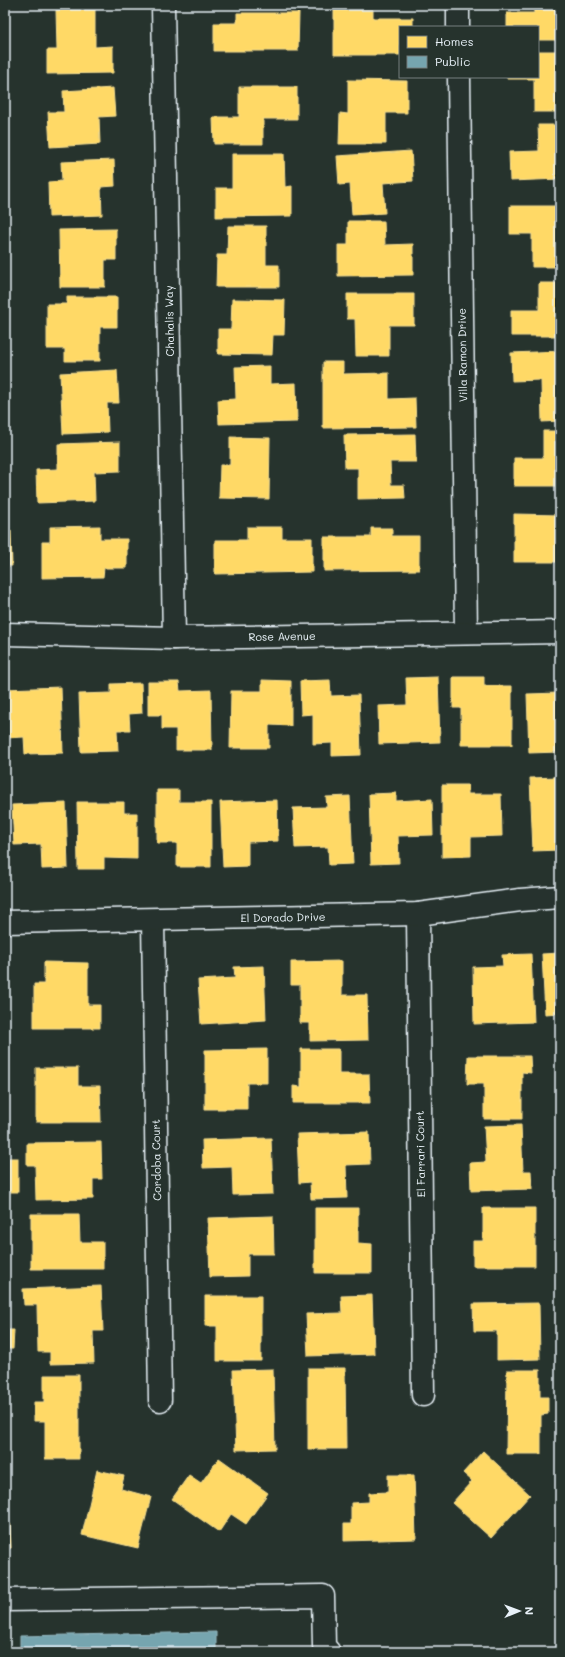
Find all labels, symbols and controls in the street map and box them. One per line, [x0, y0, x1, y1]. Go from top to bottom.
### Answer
legend [399, 26, 539, 78]
text: Homes [435, 33, 474, 49]
text: Public [435, 53, 470, 69]
street label: Chahalis Way [161, 285, 177, 357]
street label: Villa Ramon Drive [454, 308, 470, 402]
street label: Rose Avenue [248, 628, 316, 644]
street label: El Dorado Drive [240, 909, 326, 925]
street label: El Farrari Court [412, 1110, 428, 1197]
street label: Cordoba Court [148, 1119, 164, 1201]
north arrow [499, 1591, 539, 1631]
text: N [522, 1607, 537, 1615]

